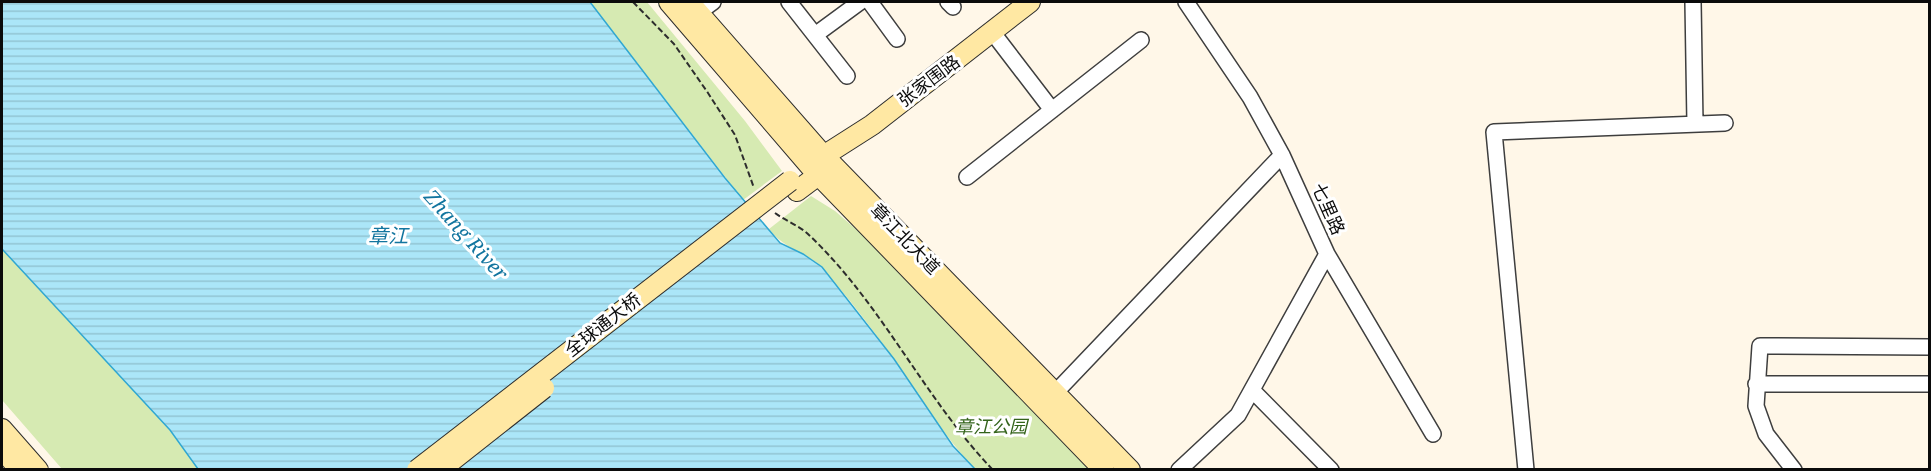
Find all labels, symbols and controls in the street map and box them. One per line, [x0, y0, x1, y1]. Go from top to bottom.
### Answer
street label: 张家围路 [892, 49, 964, 111]
street label: 七里路 [1307, 179, 1351, 238]
water label: Zhang River [418, 183, 515, 286]
street label: 章江北大道 [866, 198, 946, 279]
water label: 章江 [368, 222, 410, 249]
street label: 全球通大桥 [560, 287, 645, 361]
park label: 章江公园 [955, 414, 1030, 438]

